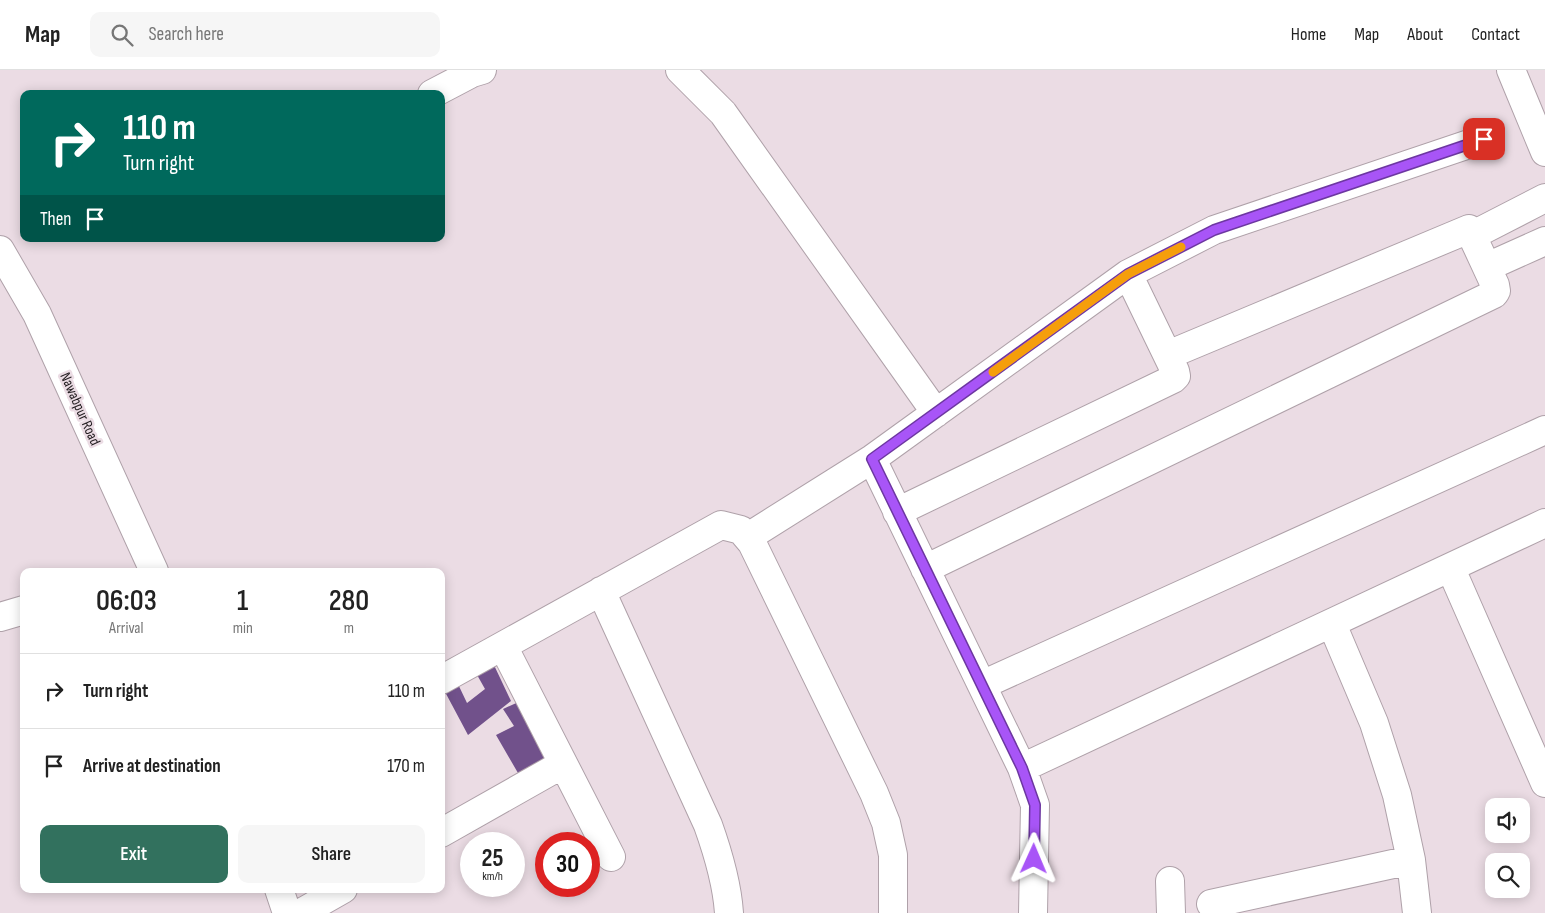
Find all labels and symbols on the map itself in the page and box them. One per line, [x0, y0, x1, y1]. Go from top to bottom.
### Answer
pin [1463, 118, 1505, 160]
street label: Nawabpur Road [56, 370, 104, 448]
speed limit sign: 30 [535, 832, 600, 897]
position arrow [1007, 832, 1059, 884]

